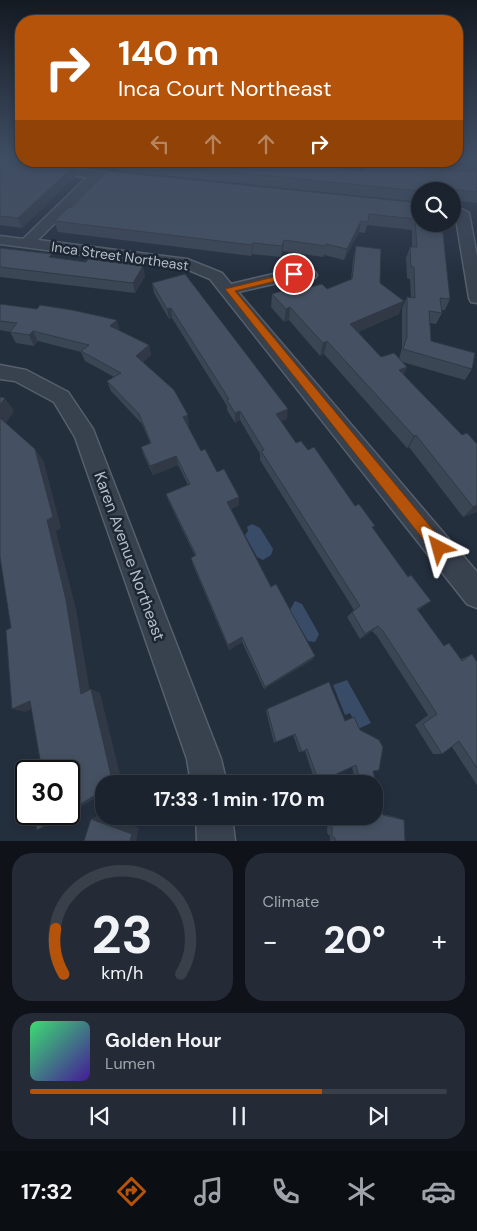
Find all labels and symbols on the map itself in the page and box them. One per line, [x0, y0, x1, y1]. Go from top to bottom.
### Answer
street label: Inca Street Northeast [50, 237, 190, 275]
pin [273, 253, 315, 295]
street label: Karen Avenue Northeast [89, 469, 170, 643]
position arrow [412, 521, 464, 573]
speed limit sign: 30 [15, 760, 80, 825]

